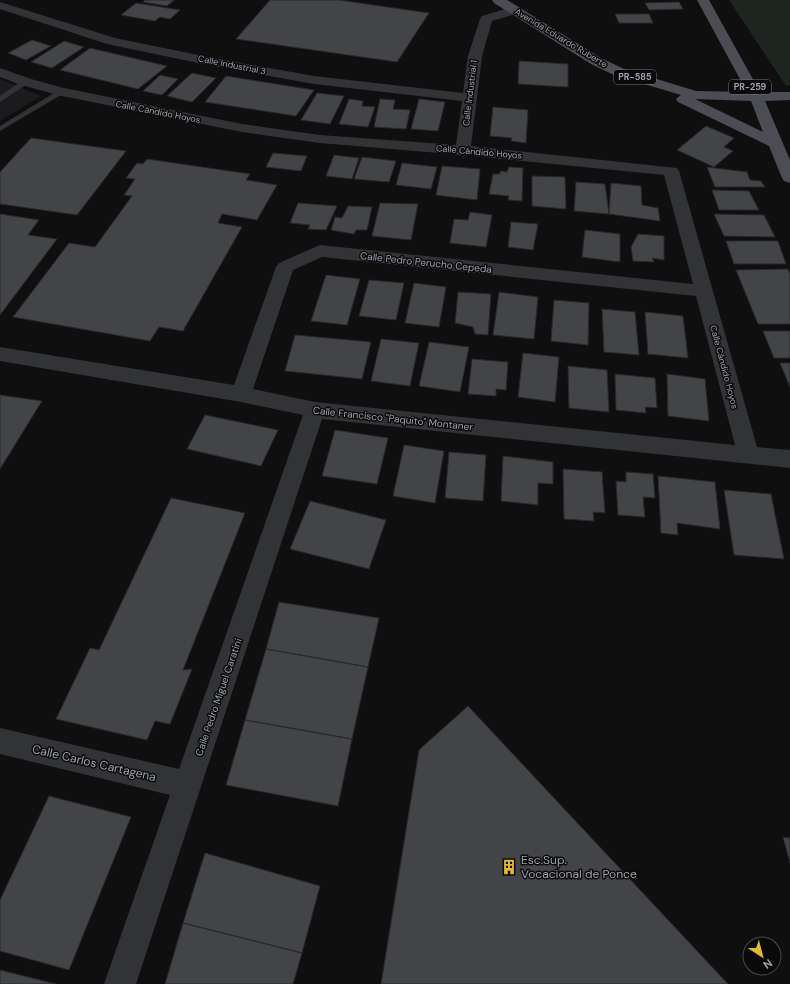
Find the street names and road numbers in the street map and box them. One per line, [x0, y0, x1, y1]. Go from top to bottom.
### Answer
street label: Avenida Eduardo Ruberte [513, 6, 609, 70]
street label: Calle Industrial 3 [197, 53, 267, 77]
street label: Calle Industrial 1 [460, 59, 480, 127]
road number: PR-585 [614, 70, 656, 84]
road number: PR-259 [729, 80, 771, 94]
street label: Calle Cándido Hoyos [115, 98, 202, 126]
street label: Calle Cándido Hoyos [436, 142, 523, 162]
street label: Calle Pedro Perucho Cepeda [360, 249, 492, 276]
street label: Calle Cándido Hoyos [707, 324, 741, 411]
street label: Calle Francisco "Paquito" Montaner [312, 404, 474, 433]
street label: Calle Pedro Miguel Caratini [192, 637, 245, 758]
street label: Calle Carlos Cartagena [31, 741, 157, 785]

